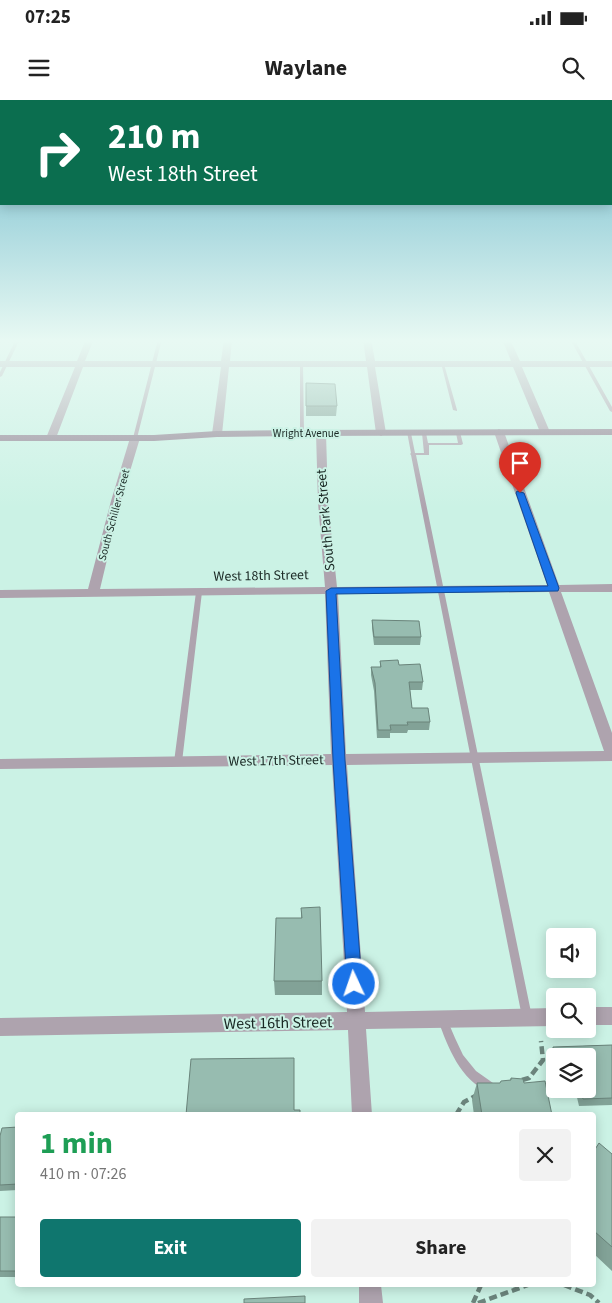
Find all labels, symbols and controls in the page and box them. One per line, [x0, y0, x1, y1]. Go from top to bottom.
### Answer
text: 07:25 [25, 4, 71, 31]
text: Waylane [265, 52, 347, 84]
icon: menu [25, 54, 53, 82]
icon: search [559, 54, 587, 82]
text: 210 m [108, 112, 200, 162]
icon: right [25, 120, 90, 185]
text: West 18th Street [108, 158, 258, 190]
street label: Wright Avenue [273, 426, 340, 441]
pin [499, 442, 541, 493]
icon: arrive [506, 449, 534, 477]
street label: South Schiller Street [95, 467, 133, 562]
street label: South Park Street [312, 468, 340, 572]
street label: West 18th Street [213, 565, 309, 587]
street label: West 17th Street [228, 750, 324, 772]
map controls [546, 928, 596, 1098]
button: sound [546, 928, 596, 978]
position arrow [327, 957, 379, 1009]
button: search [546, 988, 596, 1038]
street label: West 16th Street [223, 1011, 333, 1035]
button: layers [546, 1048, 596, 1098]
text: 1 min [40, 1122, 113, 1165]
button: close [519, 1129, 571, 1181]
text: 410 m · 07:26 [40, 1163, 127, 1185]
button: Exit [40, 1219, 301, 1277]
button: Share [311, 1219, 571, 1277]

